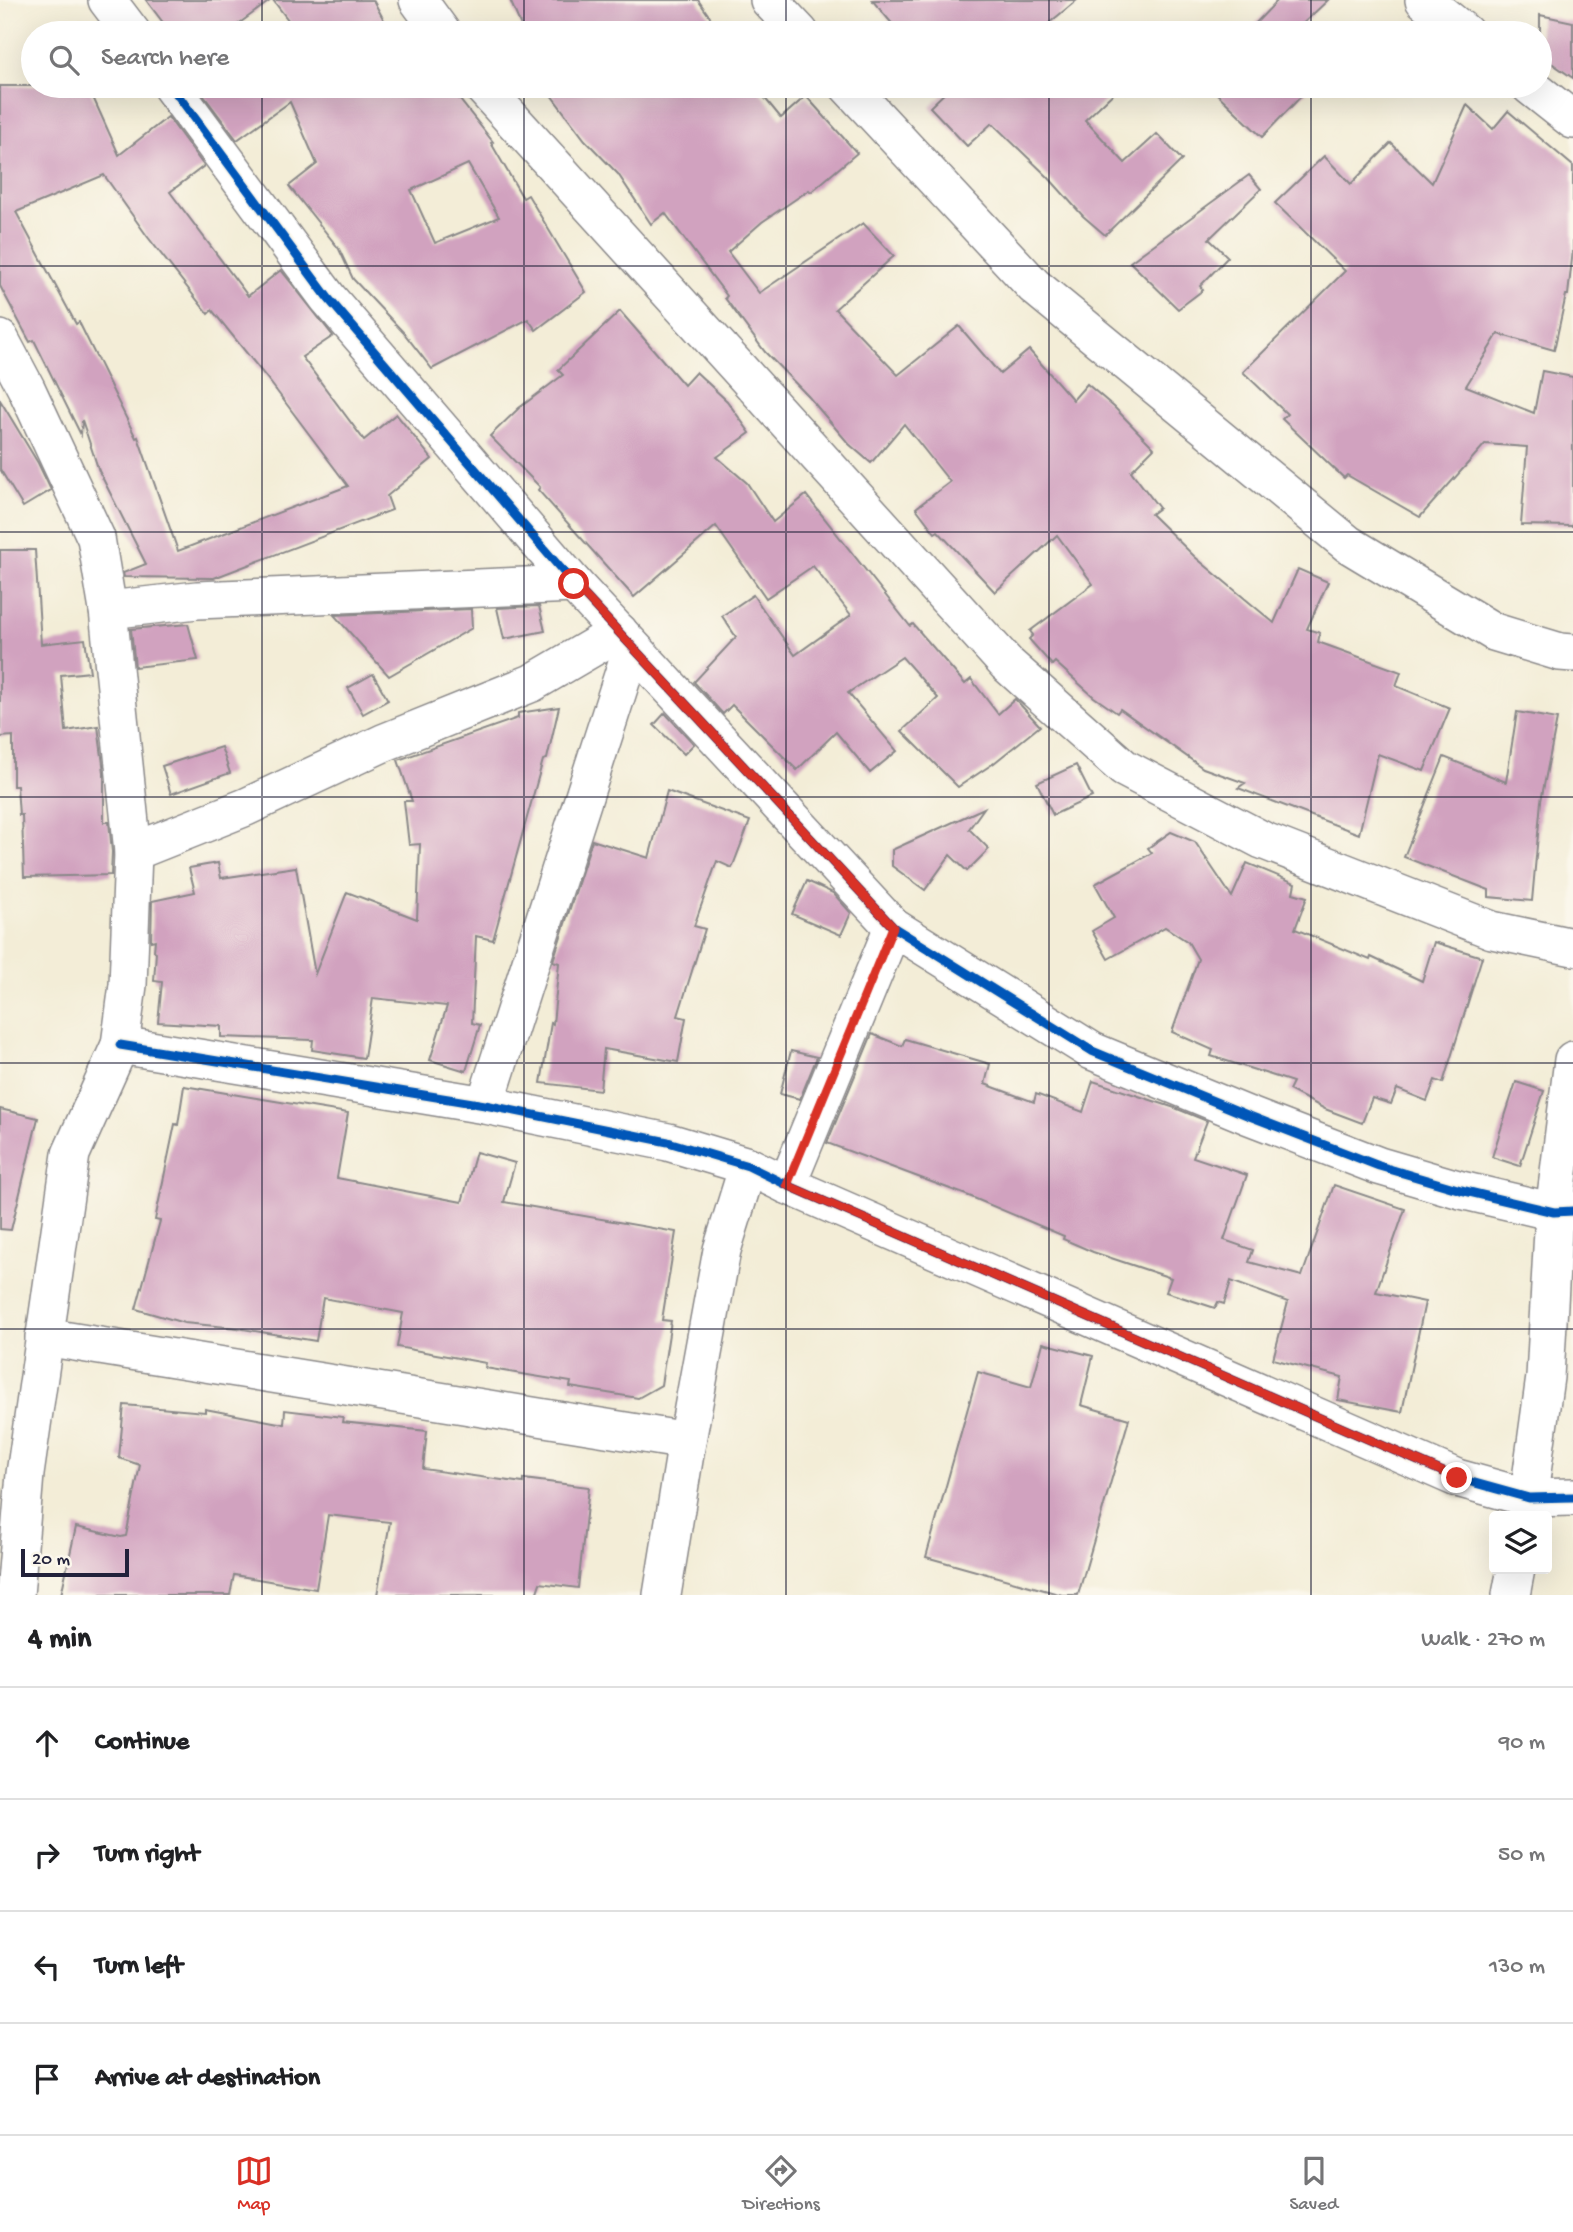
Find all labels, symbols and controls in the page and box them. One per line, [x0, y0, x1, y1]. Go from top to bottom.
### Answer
search box [21, 21, 1552, 98]
icon: search [45, 41, 83, 79]
text: Search here [101, 44, 229, 75]
route start [558, 568, 589, 599]
route end [1441, 1462, 1472, 1493]
map controls [1489, 1511, 1552, 1574]
button: layers [1489, 1511, 1552, 1574]
scale bar [21, 1546, 130, 1578]
text: 20 m [32, 1549, 70, 1572]
text: 4 min [28, 1623, 91, 1658]
text: Walk · 270 m [1421, 1627, 1545, 1654]
icon: ahead [28, 1724, 66, 1762]
text: Continue [95, 1728, 189, 1759]
text: 90 m [1499, 1730, 1545, 1757]
icon: right [28, 1836, 66, 1874]
text: Turn right [95, 1840, 199, 1871]
text: 50 m [1498, 1842, 1545, 1869]
icon: left [28, 1948, 66, 1986]
text: Turn left [95, 1952, 183, 1983]
text: 130 m [1489, 1954, 1545, 1981]
icon: arrive [28, 2060, 66, 2098]
text: Arrive at destination [95, 2064, 320, 2095]
tab: Map [235, 2152, 273, 2217]
tab: Directions [743, 2152, 820, 2217]
tab: Saved [1289, 2152, 1338, 2217]

